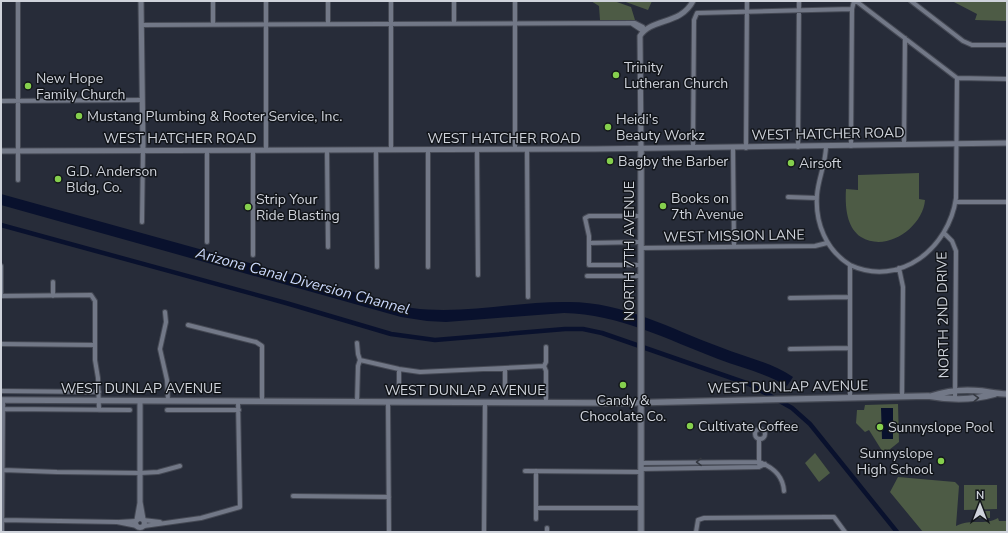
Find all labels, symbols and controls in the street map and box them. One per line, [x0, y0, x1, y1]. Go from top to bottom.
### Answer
place label: Trinity Lutheran Church [624, 58, 728, 93]
place label: New Hope Family Church [36, 69, 125, 104]
marker: Trinity Lutheran Church [611, 70, 621, 80]
marker: New Hope Family Church [23, 81, 33, 91]
place label: Mustang Plumbing & Rooter Service, Inc. [87, 107, 342, 126]
place label: Heidi's Beauty Workz [616, 110, 705, 145]
marker: Mustang Plumbing & Rooter Service, Inc. [74, 111, 84, 121]
marker: Heidi's Beauty Workz [603, 122, 613, 132]
street label: WEST HATCHER ROAD [751, 123, 905, 145]
street label: WEST HATCHER ROAD [103, 129, 257, 148]
street label: WEST HATCHER ROAD [427, 129, 581, 148]
place label: Bagby the Barber [618, 152, 728, 171]
place label: Airsoft [799, 154, 841, 173]
marker: Bagby the Barber [605, 156, 615, 166]
marker: Airsoft [786, 158, 796, 168]
place label: G.D. Anderson Bldg, Co. [66, 162, 157, 197]
marker: G.D. Anderson Bldg, Co. [53, 174, 63, 184]
street label: NORTH 7TH AVENUE [620, 181, 639, 321]
place label: Books on 7th Avenue [671, 189, 744, 224]
place label: Strip Your Ride Blasting [256, 190, 340, 225]
marker: Books on 7th Avenue [658, 201, 668, 211]
marker: Strip Your Ride Blasting [243, 202, 253, 212]
street label: WEST MISSION LANE [663, 225, 805, 247]
water label: Arizona Canal Diversion Channel [193, 243, 412, 319]
street label: NORTH 2ND DRIVE [932, 251, 954, 379]
street label: WEST DUNLAP AVENUE [707, 376, 869, 398]
street label: WEST DUNLAP AVENUE [61, 379, 221, 398]
marker: Candy & Chocolate Co. [618, 380, 628, 390]
street label: WEST DUNLAP AVENUE [385, 381, 545, 400]
place label: Candy & Chocolate Co. [580, 391, 666, 426]
one-way arrow [973, 394, 979, 402]
place label: Cultivate Coffee [698, 417, 798, 436]
place label: Sunnyslope Pool [888, 418, 994, 437]
marker: Cultivate Coffee [685, 421, 695, 431]
marker: Sunnyslope Pool [875, 422, 885, 432]
place label: Sunnyslope High School [857, 444, 934, 479]
marker: Sunnyslope High School [936, 456, 946, 466]
one-way arrow [696, 458, 702, 466]
north arrow [960, 485, 1000, 525]
text: N [976, 488, 984, 503]

